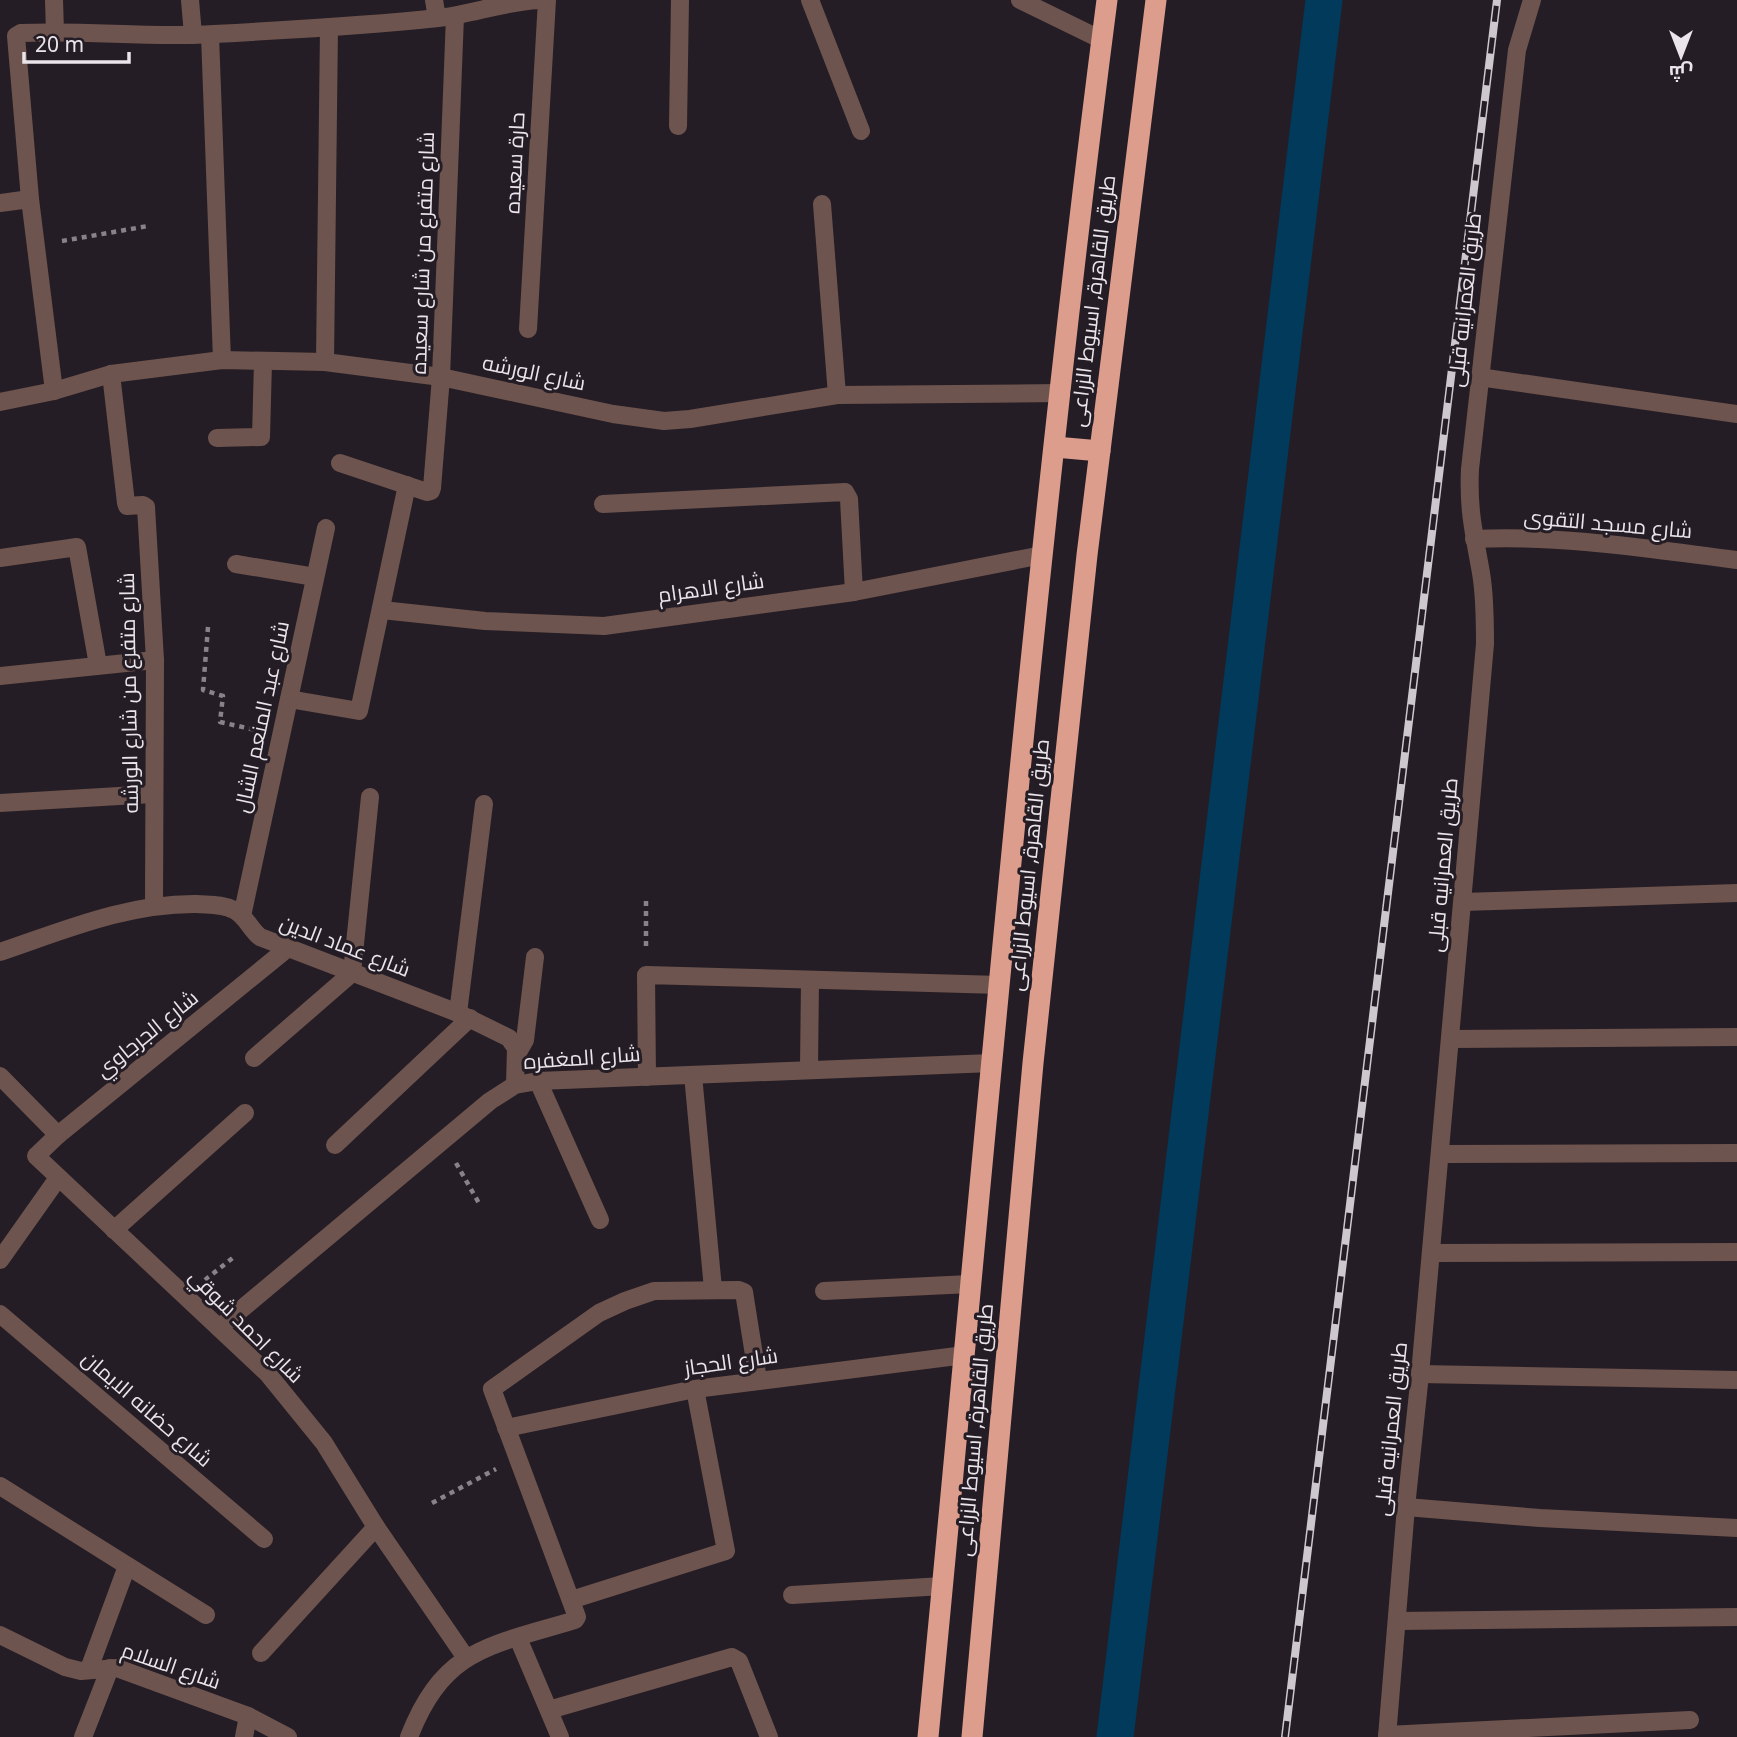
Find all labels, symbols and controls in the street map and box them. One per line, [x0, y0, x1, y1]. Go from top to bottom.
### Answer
scale bar [24, 21, 130, 65]
north arrow [1646, 21, 1716, 91]
text: 20 m [35, 30, 84, 58]
text: ش [1669, 60, 1693, 86]
street label: حارة سعيده [497, 112, 531, 214]
street label: شارع متفرع من شارع سعيده [404, 131, 441, 375]
street label: طريق القاهرة, اسيوط الزراعى [1063, 173, 1121, 428]
street label: طريق العمرانيه قبلى [1441, 212, 1487, 388]
street label: شارع الورشه [480, 347, 588, 398]
street label: شارع مسجد التقوى [1523, 502, 1693, 545]
street label: شارع الاهرام [656, 566, 766, 609]
street label: شارع متفرع من شارع الورشه [112, 572, 145, 814]
street label: شارع عبد المنعم الشال [227, 618, 296, 816]
street label: طريق القاهرة, اسيوط الزراعى [1001, 737, 1055, 992]
street label: طريق العمرانيه قبلى [1420, 777, 1464, 953]
street label: شارع عماد الدين [276, 907, 415, 984]
street label: شارع الجرجاوي [89, 983, 206, 1086]
street label: شارع المغفره [523, 1039, 641, 1076]
street label: شارع احمد شوقي [181, 1262, 310, 1391]
street label: طريق القاهرة, اسيوط الزراعى [949, 1302, 999, 1557]
street label: شارع الحجاز [681, 1341, 780, 1383]
street label: طريق العمرانيه قبلى [1367, 1341, 1413, 1517]
street label: شارع حضانه الايمان [76, 1344, 219, 1473]
street label: شارع السلام [118, 1635, 225, 1696]

